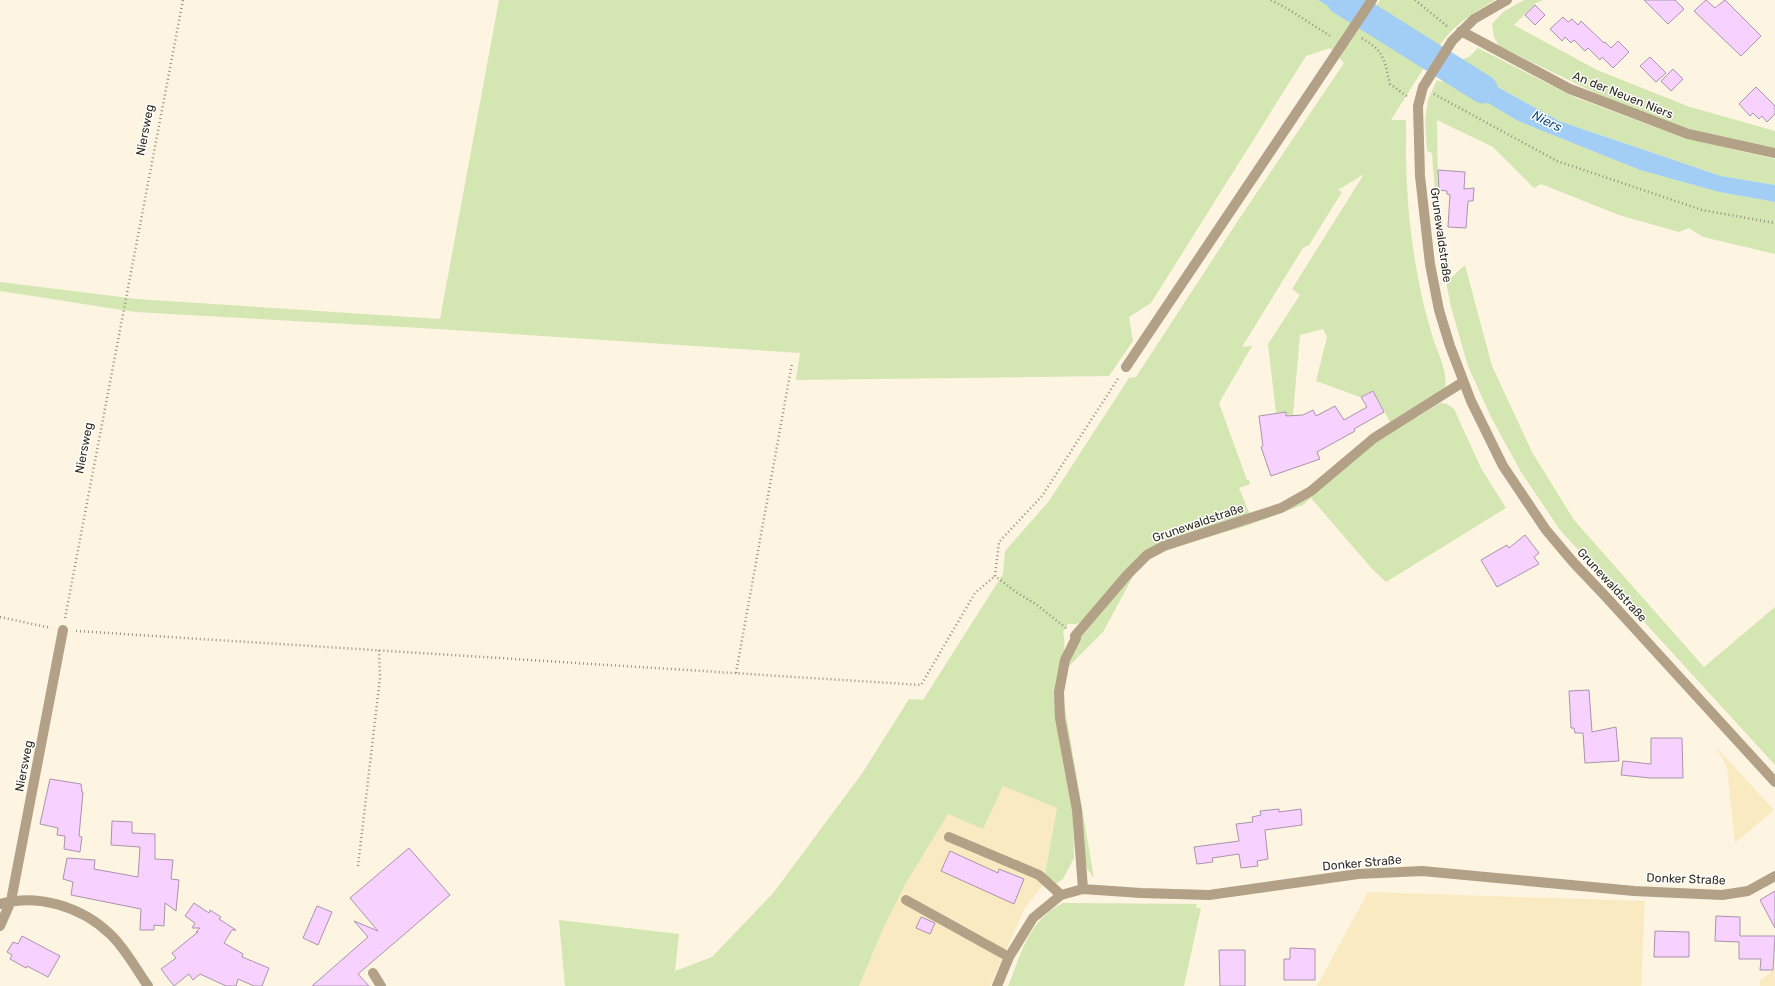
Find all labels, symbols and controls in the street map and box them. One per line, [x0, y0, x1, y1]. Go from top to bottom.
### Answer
street label: An der Neuen Niers [1571, 68, 1675, 122]
street label: Niersweg [133, 103, 157, 157]
water label: Niers [1530, 107, 1565, 135]
street label: Grunewaldstraße [1427, 187, 1455, 284]
street label: Niersweg [72, 421, 96, 475]
street label: Grunewaldstraße [1151, 501, 1246, 545]
street label: Grunewaldstraße [1574, 545, 1650, 625]
street label: Niersweg [12, 739, 36, 793]
street label: Donker Straße [1322, 853, 1402, 873]
street label: Donker Straße [1646, 871, 1726, 887]

